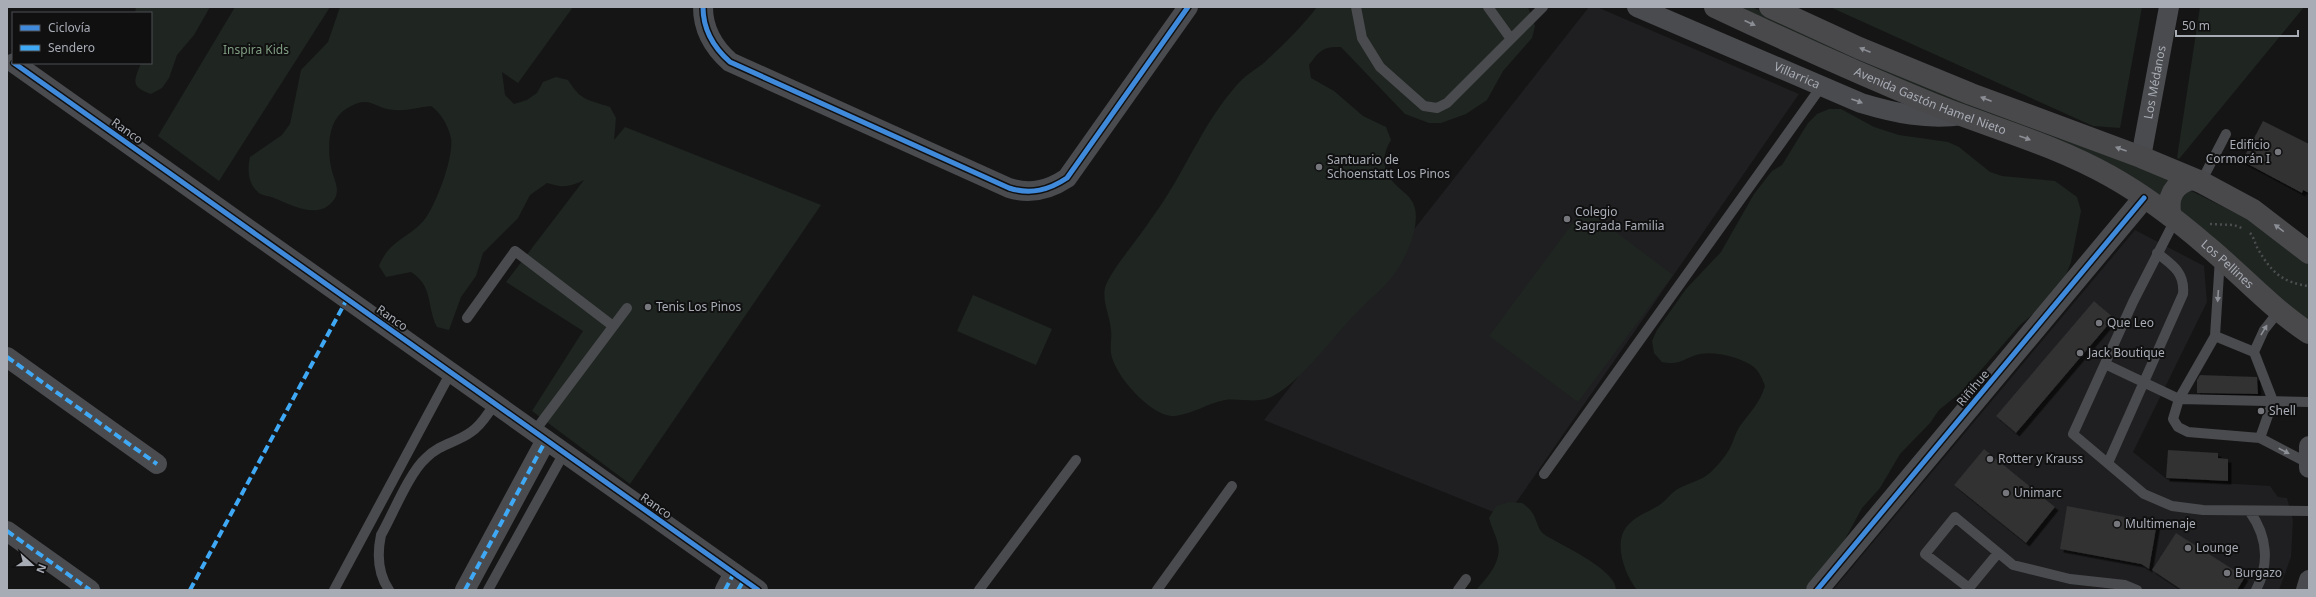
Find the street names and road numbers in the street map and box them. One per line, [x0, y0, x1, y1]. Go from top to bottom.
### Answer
street label: Los Médanos [2139, 44, 2170, 120]
street label: Villarrica [1771, 58, 1823, 93]
street label: Avenida Gastón Hamel Nieto [1852, 63, 2009, 138]
street label: Ranco [108, 114, 146, 147]
street label: Los Pellines [2198, 236, 2258, 292]
street label: Ranco [373, 301, 411, 334]
street label: Riñihue [1952, 366, 1993, 409]
street label: Ranco [637, 489, 675, 522]

